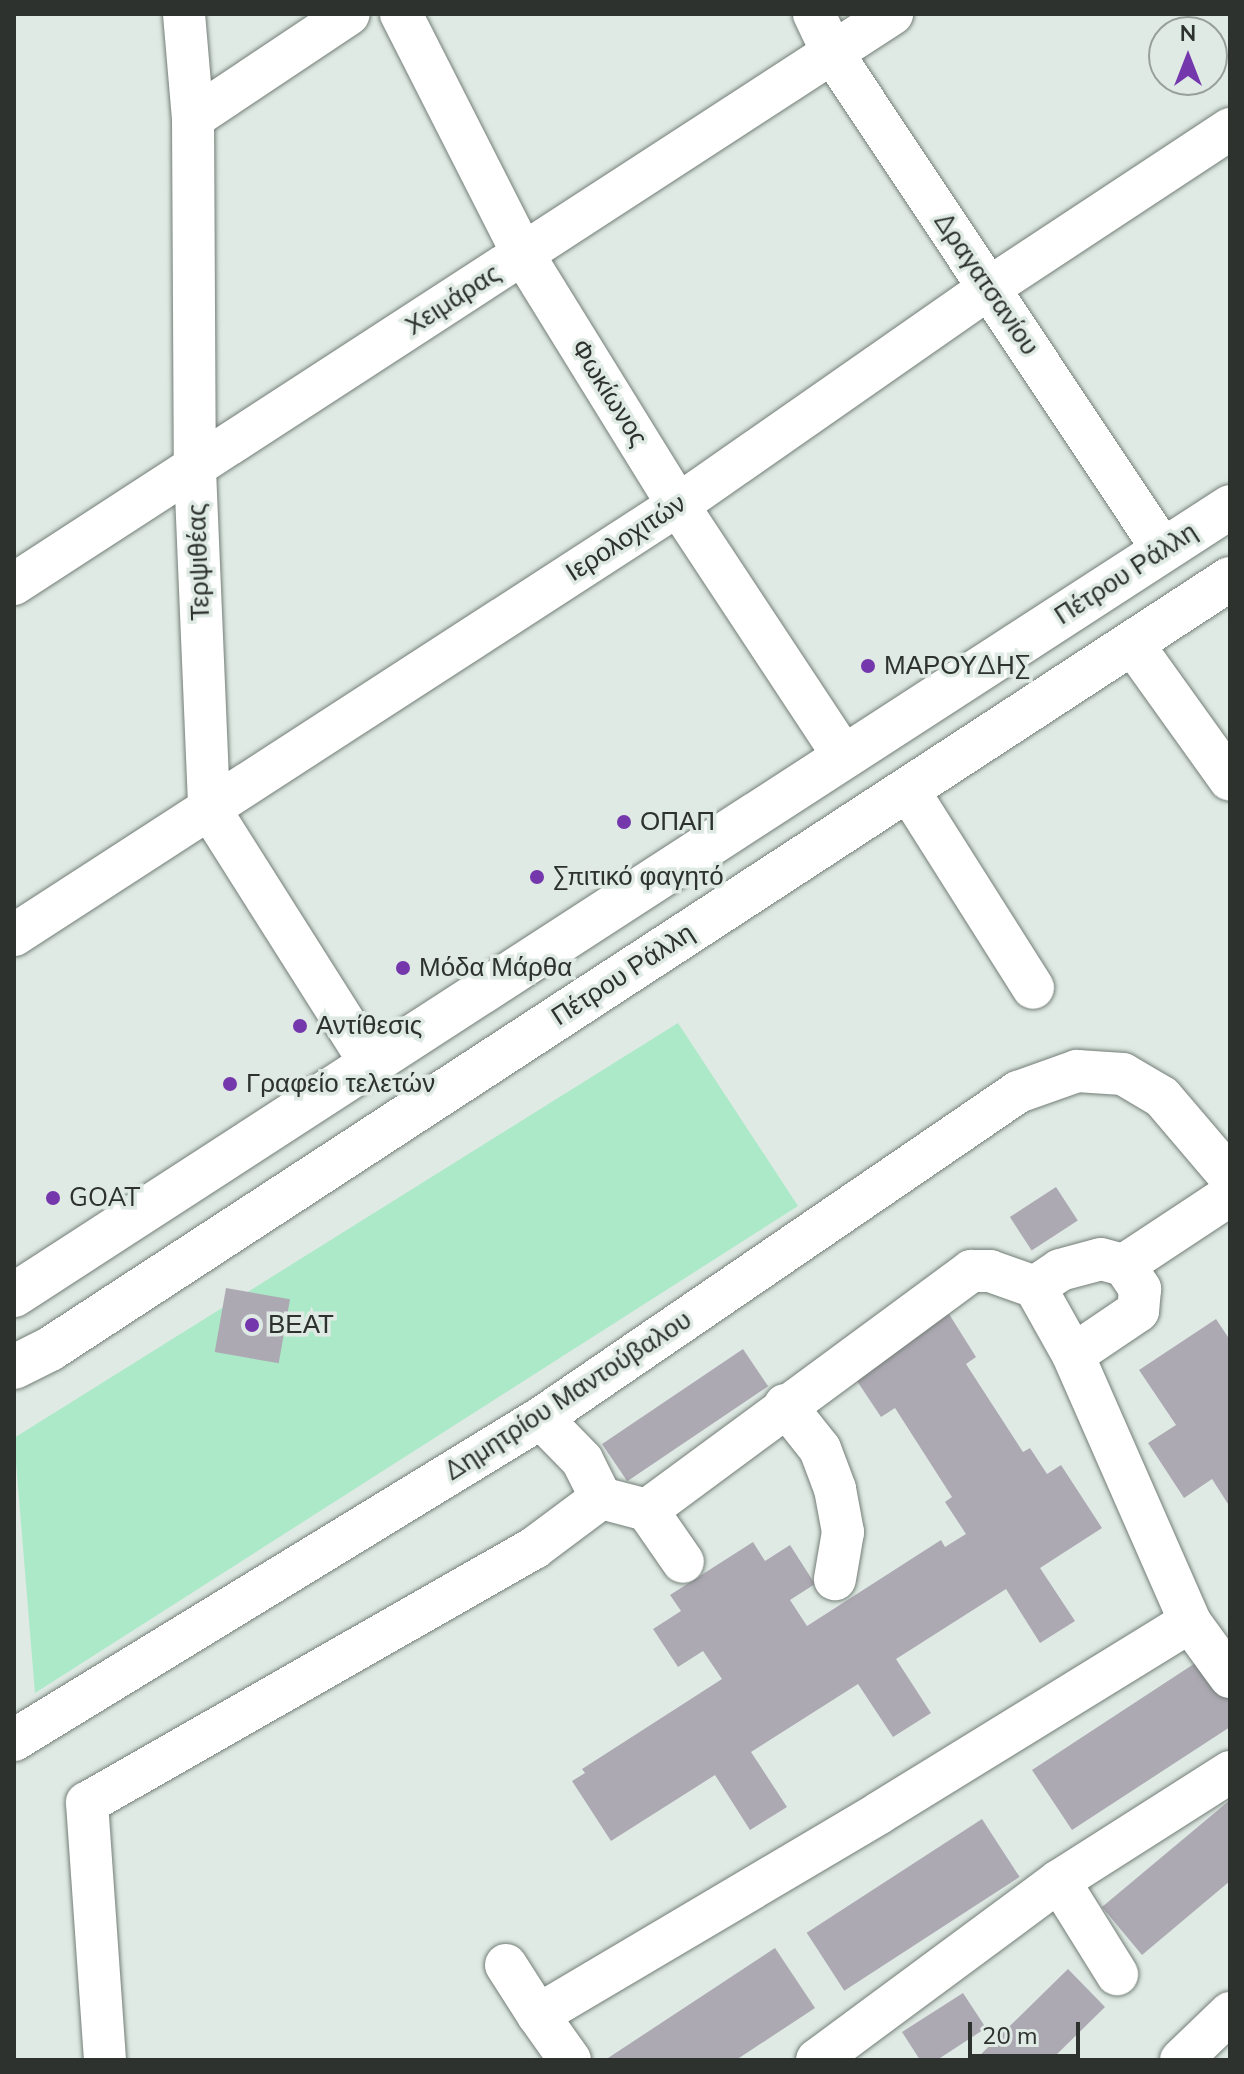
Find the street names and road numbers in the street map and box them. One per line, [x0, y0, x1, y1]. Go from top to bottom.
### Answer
street label: Δραγατσανίου [927, 207, 1045, 361]
street label: Χειμάρας [400, 258, 506, 342]
street label: Φωκίωνος [564, 334, 654, 452]
street label: Ιερολοχιτών [560, 488, 692, 588]
street label: Τερψιθέας [181, 503, 217, 621]
street label: Πέτρου Ράλλη [1049, 516, 1203, 632]
street label: Πέτρου Ράλλη [546, 917, 700, 1033]
street label: Δημητρίου Μαντούβαλου [439, 1304, 697, 1488]

